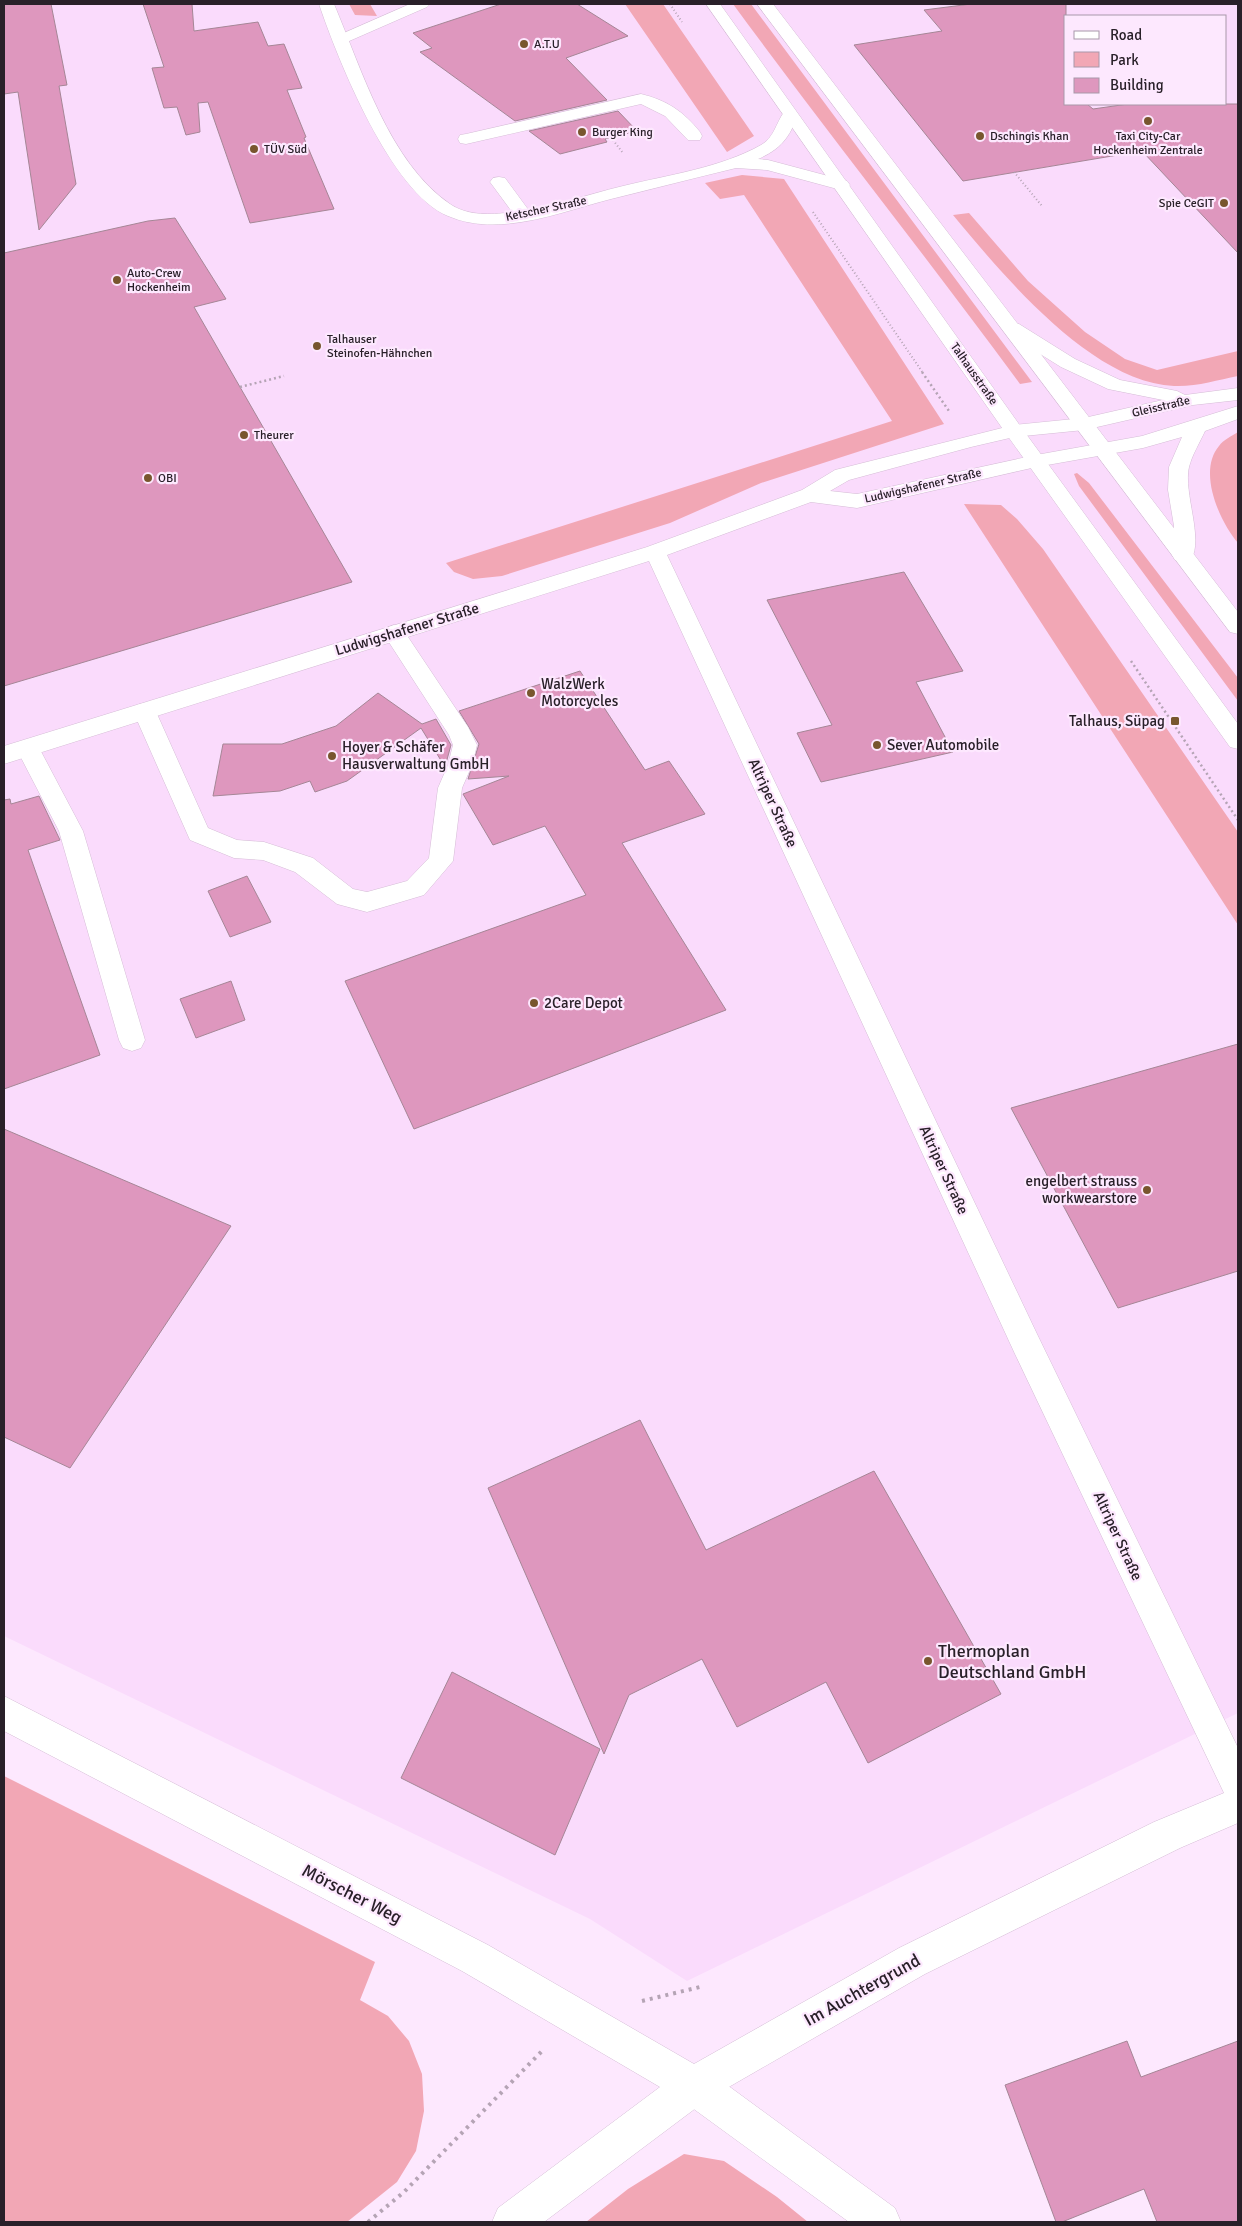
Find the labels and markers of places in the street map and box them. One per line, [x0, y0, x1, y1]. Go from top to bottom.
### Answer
place label: A.T.U [534, 37, 560, 52]
marker: A.T.U [518, 38, 530, 50]
marker: Taxi City-Car Hockenheim Zentrale [1142, 115, 1154, 127]
place label: Burger King [592, 125, 653, 140]
marker: Burger King [576, 126, 588, 138]
place label: Dschingis Khan [990, 129, 1069, 144]
place label: Taxi City-Car Hockenheim Zentrale [1093, 129, 1203, 158]
marker: Dschingis Khan [974, 130, 986, 142]
place label: TÜV Süd [264, 142, 307, 157]
marker: TÜV Süd [248, 143, 260, 155]
place label: Spie CeGIT [1159, 196, 1214, 211]
marker: Spie CeGIT [1218, 197, 1230, 209]
place label: Auto-Crew Hockenheim [127, 266, 191, 295]
marker: Auto-Crew Hockenheim [111, 274, 123, 286]
place label: Talhauser Steinofen-Hähnchen [327, 332, 432, 361]
marker: Talhauser Steinofen-Hähnchen [311, 340, 323, 352]
place label: Theurer [254, 428, 294, 443]
marker: Theurer [238, 429, 250, 441]
place label: OBI [158, 471, 177, 486]
marker: OBI [142, 472, 154, 484]
place label: WalzWerk Motorcycles [541, 675, 619, 710]
marker: WalzWerk Motorcycles [525, 687, 537, 699]
place label: Talhaus, Süpag [1069, 712, 1165, 730]
marker: Talhaus, Süpag [1169, 715, 1181, 727]
place label: Sever Automobile [887, 736, 999, 754]
place label: Hoyer & Schäfer Hausverwaltung GmbH [342, 738, 489, 773]
marker: Sever Automobile [871, 739, 883, 751]
marker: Hoyer & Schäfer Hausverwaltung GmbH [326, 750, 338, 762]
place label: 2Care Depot [544, 994, 623, 1012]
marker: 2Care Depot [528, 997, 540, 1009]
place label: engelbert strauss workwearstore [1026, 1172, 1137, 1207]
marker: engelbert strauss workwearstore [1141, 1184, 1153, 1196]
place label: Thermoplan Deutschland GmbH [938, 1640, 1086, 1683]
marker: Thermoplan Deutschland GmbH [922, 1655, 934, 1667]

